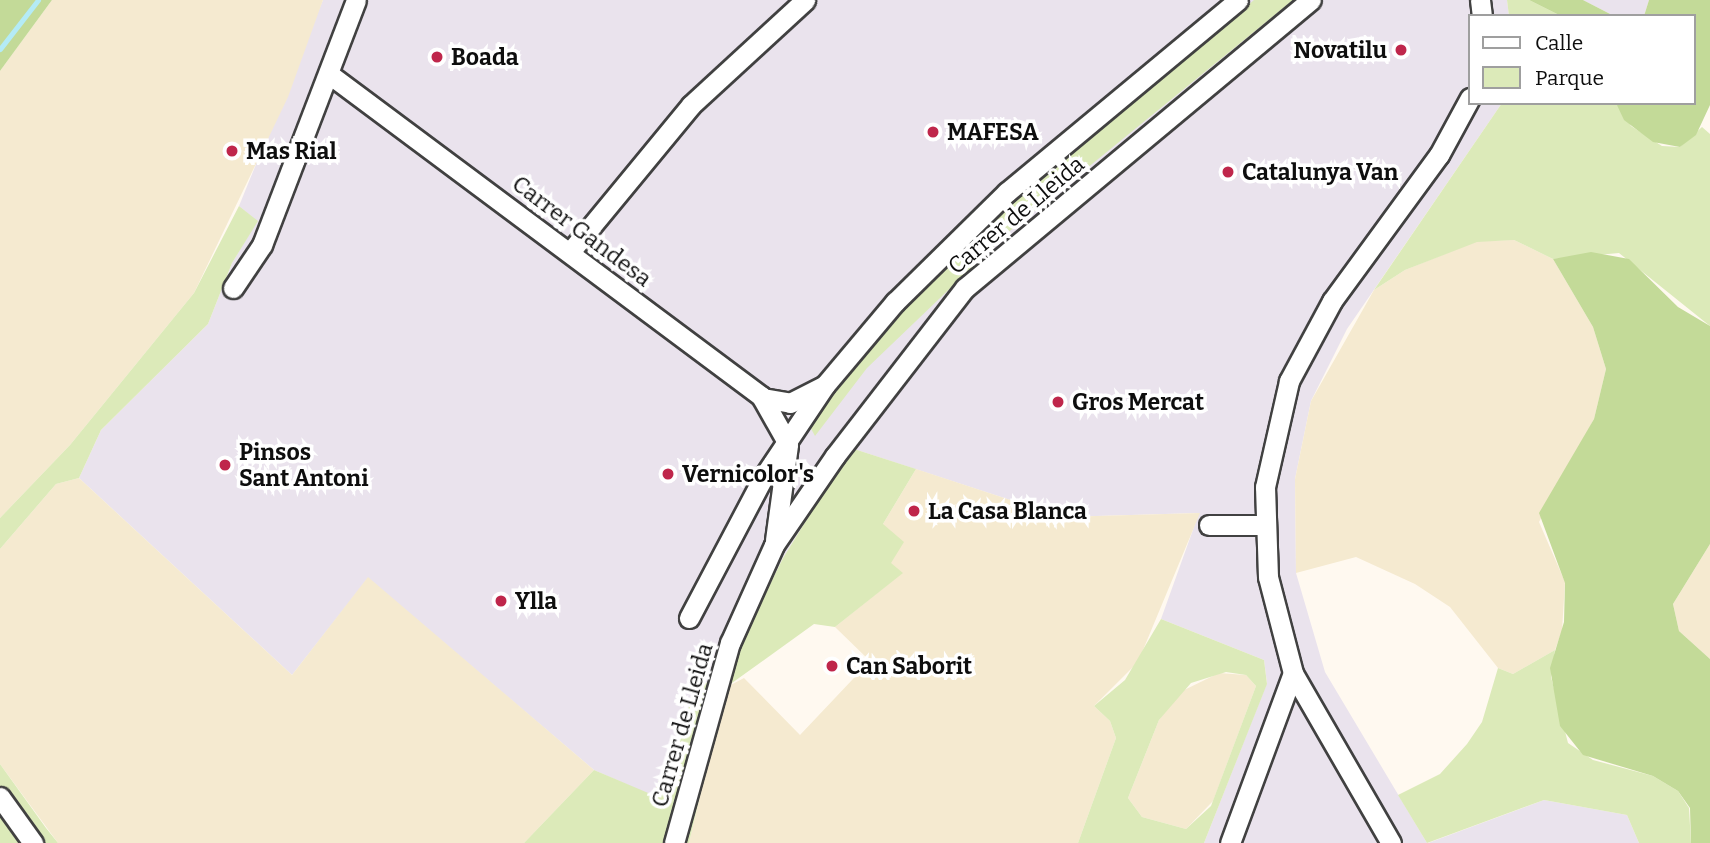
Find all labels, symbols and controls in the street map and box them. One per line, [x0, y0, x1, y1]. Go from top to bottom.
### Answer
legend [1468, 14, 1696, 105]
text: Calle [1535, 30, 1583, 56]
place label: Novatilu [1293, 36, 1387, 64]
marker: Novatilu [1393, 42, 1409, 58]
place label: Boada [451, 43, 519, 71]
marker: Boada [429, 49, 445, 65]
text: Parque [1535, 65, 1604, 91]
place label: MAFESA [947, 118, 1039, 146]
marker: MAFESA [925, 124, 941, 140]
place label: Mas Rial [246, 137, 337, 165]
marker: Mas Rial [224, 143, 240, 159]
street label: Carrer de Lleida [942, 150, 1090, 280]
place label: Catalunya Van [1242, 158, 1398, 186]
marker: Catalunya Van [1220, 164, 1236, 180]
street label: Carrer Gandesa [507, 170, 657, 292]
place label: Gros Mercat [1072, 388, 1204, 416]
marker: Gros Mercat [1050, 394, 1066, 410]
place label: Pinsos Sant Antoni [239, 438, 368, 492]
marker: Pinsos Sant Antoni [217, 457, 233, 473]
place label: Vernicolor's [682, 460, 814, 488]
marker: Vernicolor's [660, 466, 676, 482]
place label: La Casa Blanca [928, 497, 1087, 525]
marker: La Casa Blanca [906, 503, 922, 519]
place label: Ylla [515, 587, 557, 615]
marker: Ylla [493, 593, 509, 609]
street label: Carrer de Lleida [645, 640, 719, 810]
place label: Can Saborit [846, 652, 972, 680]
marker: Can Saborit [824, 658, 840, 674]

